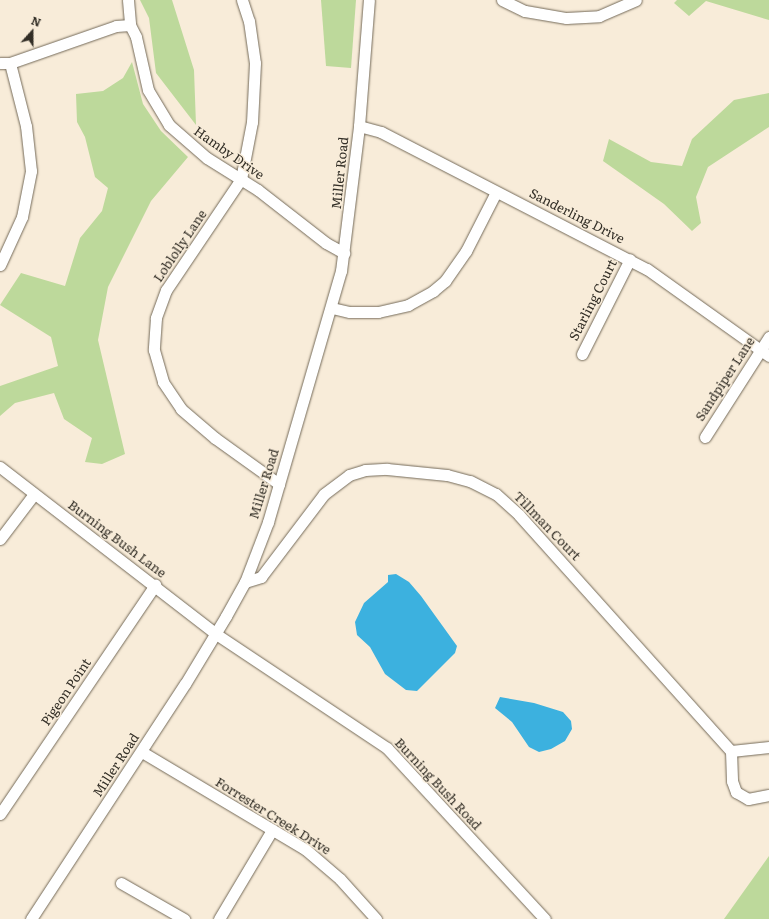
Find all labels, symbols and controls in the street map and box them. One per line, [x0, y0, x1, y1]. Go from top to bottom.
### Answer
north arrow [12, 12, 52, 52]
text: N [29, 12, 43, 30]
street label: Hamby Drive [191, 123, 267, 183]
street label: Miller Road [328, 136, 352, 210]
street label: Sanderling Drive [527, 185, 627, 247]
street label: Loblolly Lane [150, 207, 210, 285]
street label: Starling Court [566, 257, 620, 343]
street label: Sandpiper Lane [692, 334, 758, 424]
street label: Miller Road [246, 447, 282, 521]
street label: Tillman Court [510, 488, 584, 564]
street label: Burning Bush Lane [65, 497, 169, 581]
street label: Pigeon Point [38, 655, 94, 729]
street label: Miller Road [90, 730, 142, 800]
street label: Burning Bush Road [391, 735, 485, 833]
street label: Forrester Creek Drive [212, 774, 334, 858]

